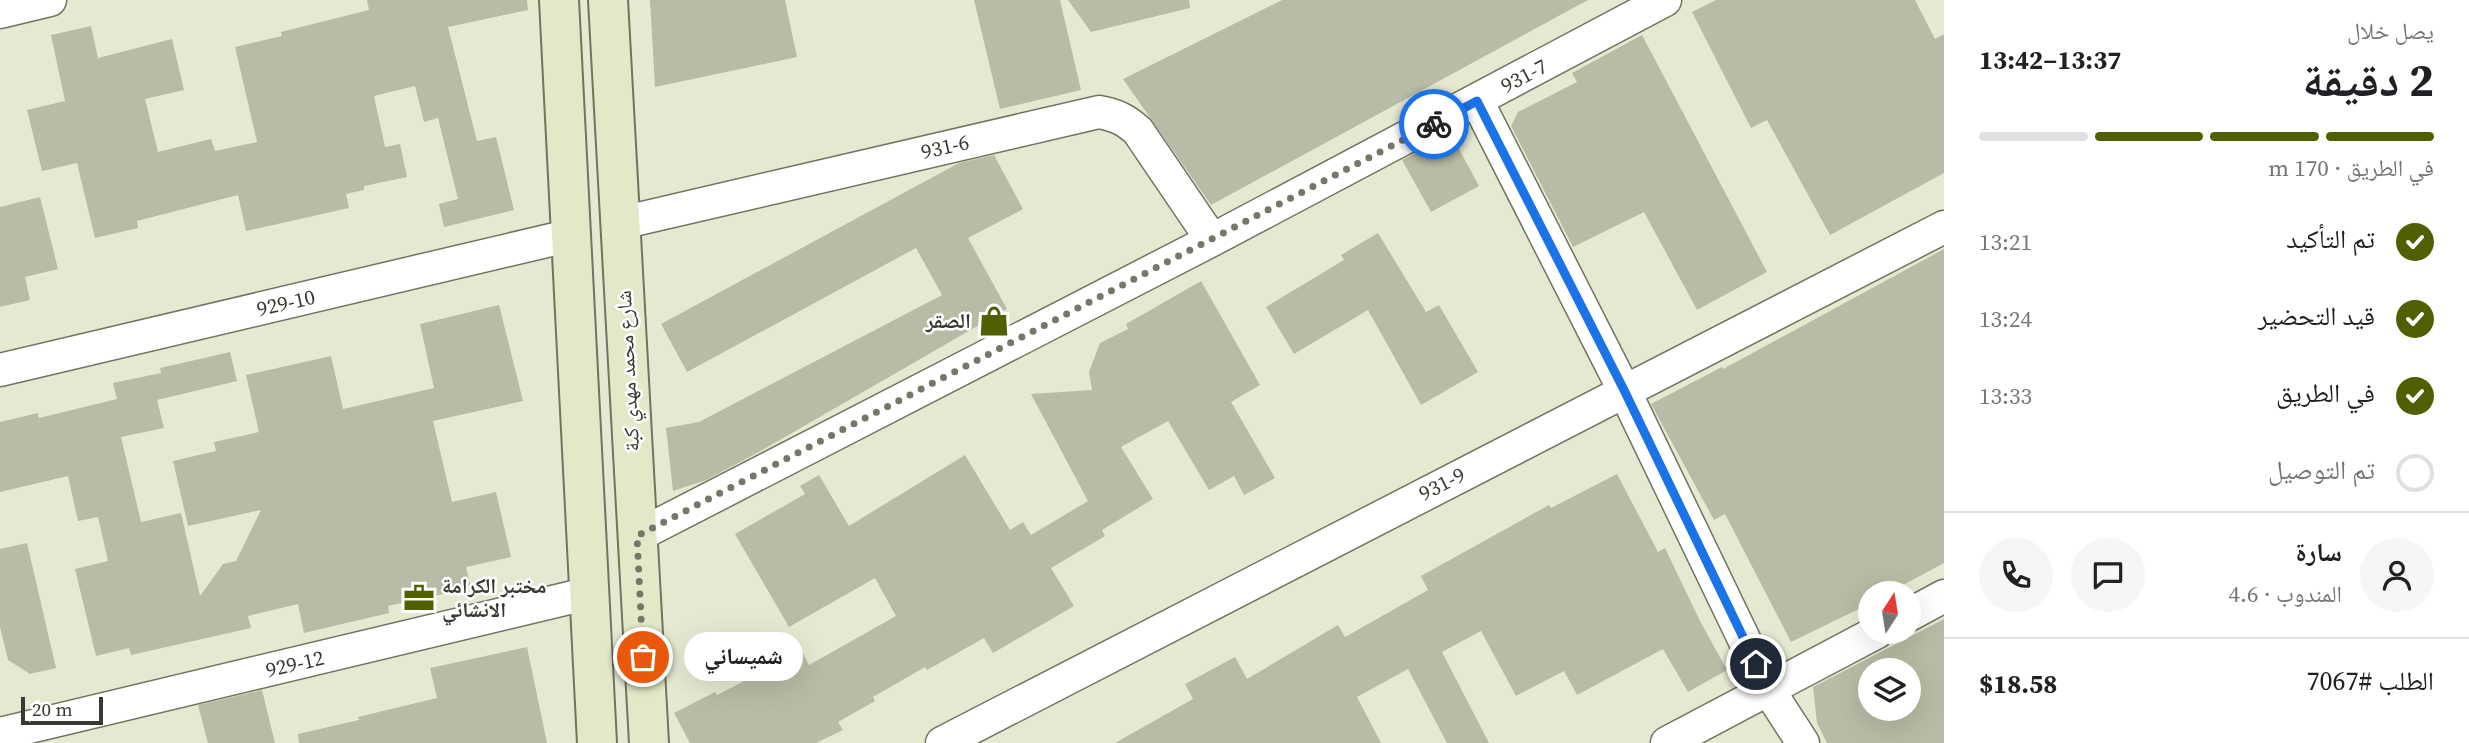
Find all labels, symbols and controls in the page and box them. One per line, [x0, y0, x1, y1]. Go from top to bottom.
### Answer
text: يصل خلال [2347, 15, 2434, 47]
text: 13:37–13:42 [1979, 42, 2121, 78]
text: 2 دقيقة [2303, 48, 2434, 111]
street label: 931-7 [1496, 51, 1552, 100]
courier [1399, 89, 1469, 159]
icon: bike [1415, 105, 1453, 143]
street label: 931-6 [918, 127, 972, 166]
text: في الطريق · 170 m [2268, 152, 2434, 184]
text: تم التأكيد [2286, 221, 2375, 257]
icon: check [2396, 223, 2434, 261]
text: 13:21 [1979, 226, 2032, 258]
street label: 929-10 [254, 282, 318, 323]
street label: شارع محمد مهدي كبة [609, 289, 649, 452]
text: قيد التحضير [2258, 298, 2375, 334]
icon: check [2396, 300, 2434, 338]
text: 13:24 [1979, 303, 2032, 335]
shop icon: الصقر [977, 304, 1011, 338]
place label: الصقر [925, 306, 971, 335]
text: في الطريق [2276, 375, 2375, 411]
icon: check [2396, 377, 2434, 415]
text: 13:33 [1979, 380, 2032, 412]
text: تم التوصيل [2268, 452, 2375, 488]
street label: 931-9 [1414, 460, 1470, 507]
text: سارة [2295, 534, 2342, 570]
button: phone [1979, 538, 2053, 612]
button: chat [2071, 538, 2145, 612]
button: person [2360, 538, 2434, 612]
place label: مختبر الكرامة الانشائي [442, 571, 547, 626]
text: المندوب · 4.6 [2228, 578, 2342, 610]
office icon: مختبر الكرامة الانشائي [402, 581, 436, 615]
north arrow [1858, 581, 1922, 644]
map controls [1858, 581, 1921, 721]
pin [613, 627, 673, 687]
callout: شميساني [685, 632, 804, 682]
pin [1726, 634, 1786, 694]
icon: bag [624, 638, 662, 676]
text: شميساني [704, 640, 783, 672]
street label: 929-12 [263, 643, 327, 684]
icon: home [1737, 645, 1775, 683]
button: layers [1858, 658, 1921, 721]
text: الطلب #7067 [2307, 663, 2434, 699]
text: $18.58 [1979, 666, 2057, 702]
scale bar [21, 694, 103, 726]
text: 20 m [32, 696, 73, 722]

